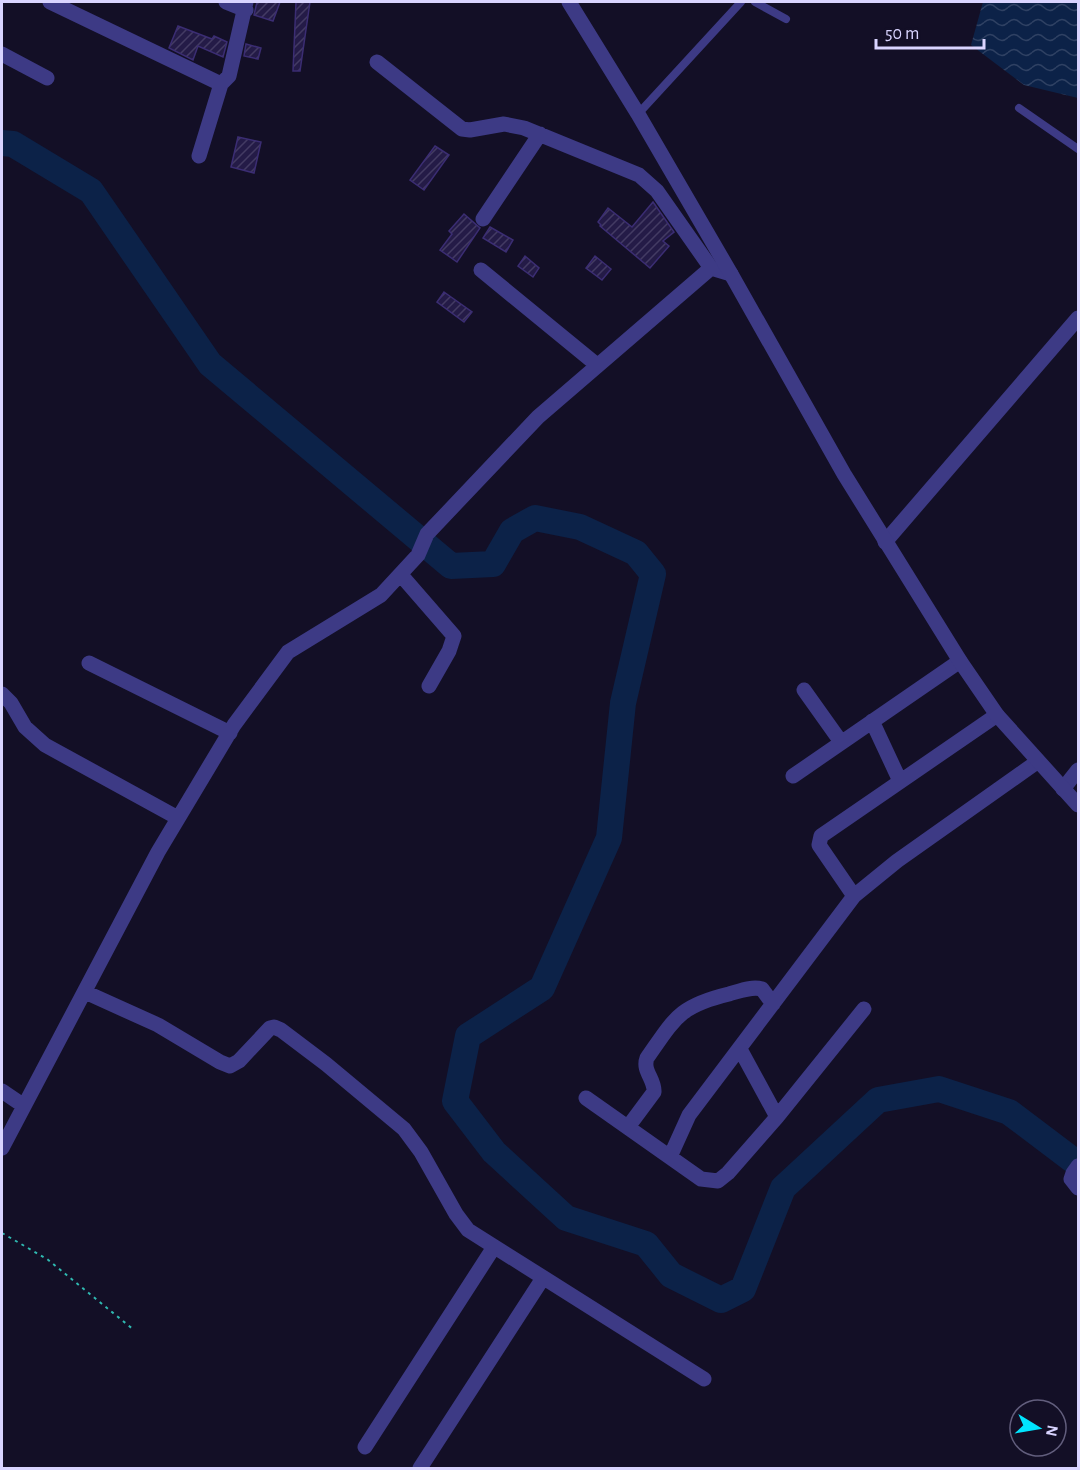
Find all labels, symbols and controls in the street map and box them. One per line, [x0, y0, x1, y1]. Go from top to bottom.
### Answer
scale bar [876, 12, 984, 50]
text: 50 m [885, 25, 919, 43]
north arrow [1008, 1398, 1068, 1458]
text: N [1043, 1424, 1061, 1438]

